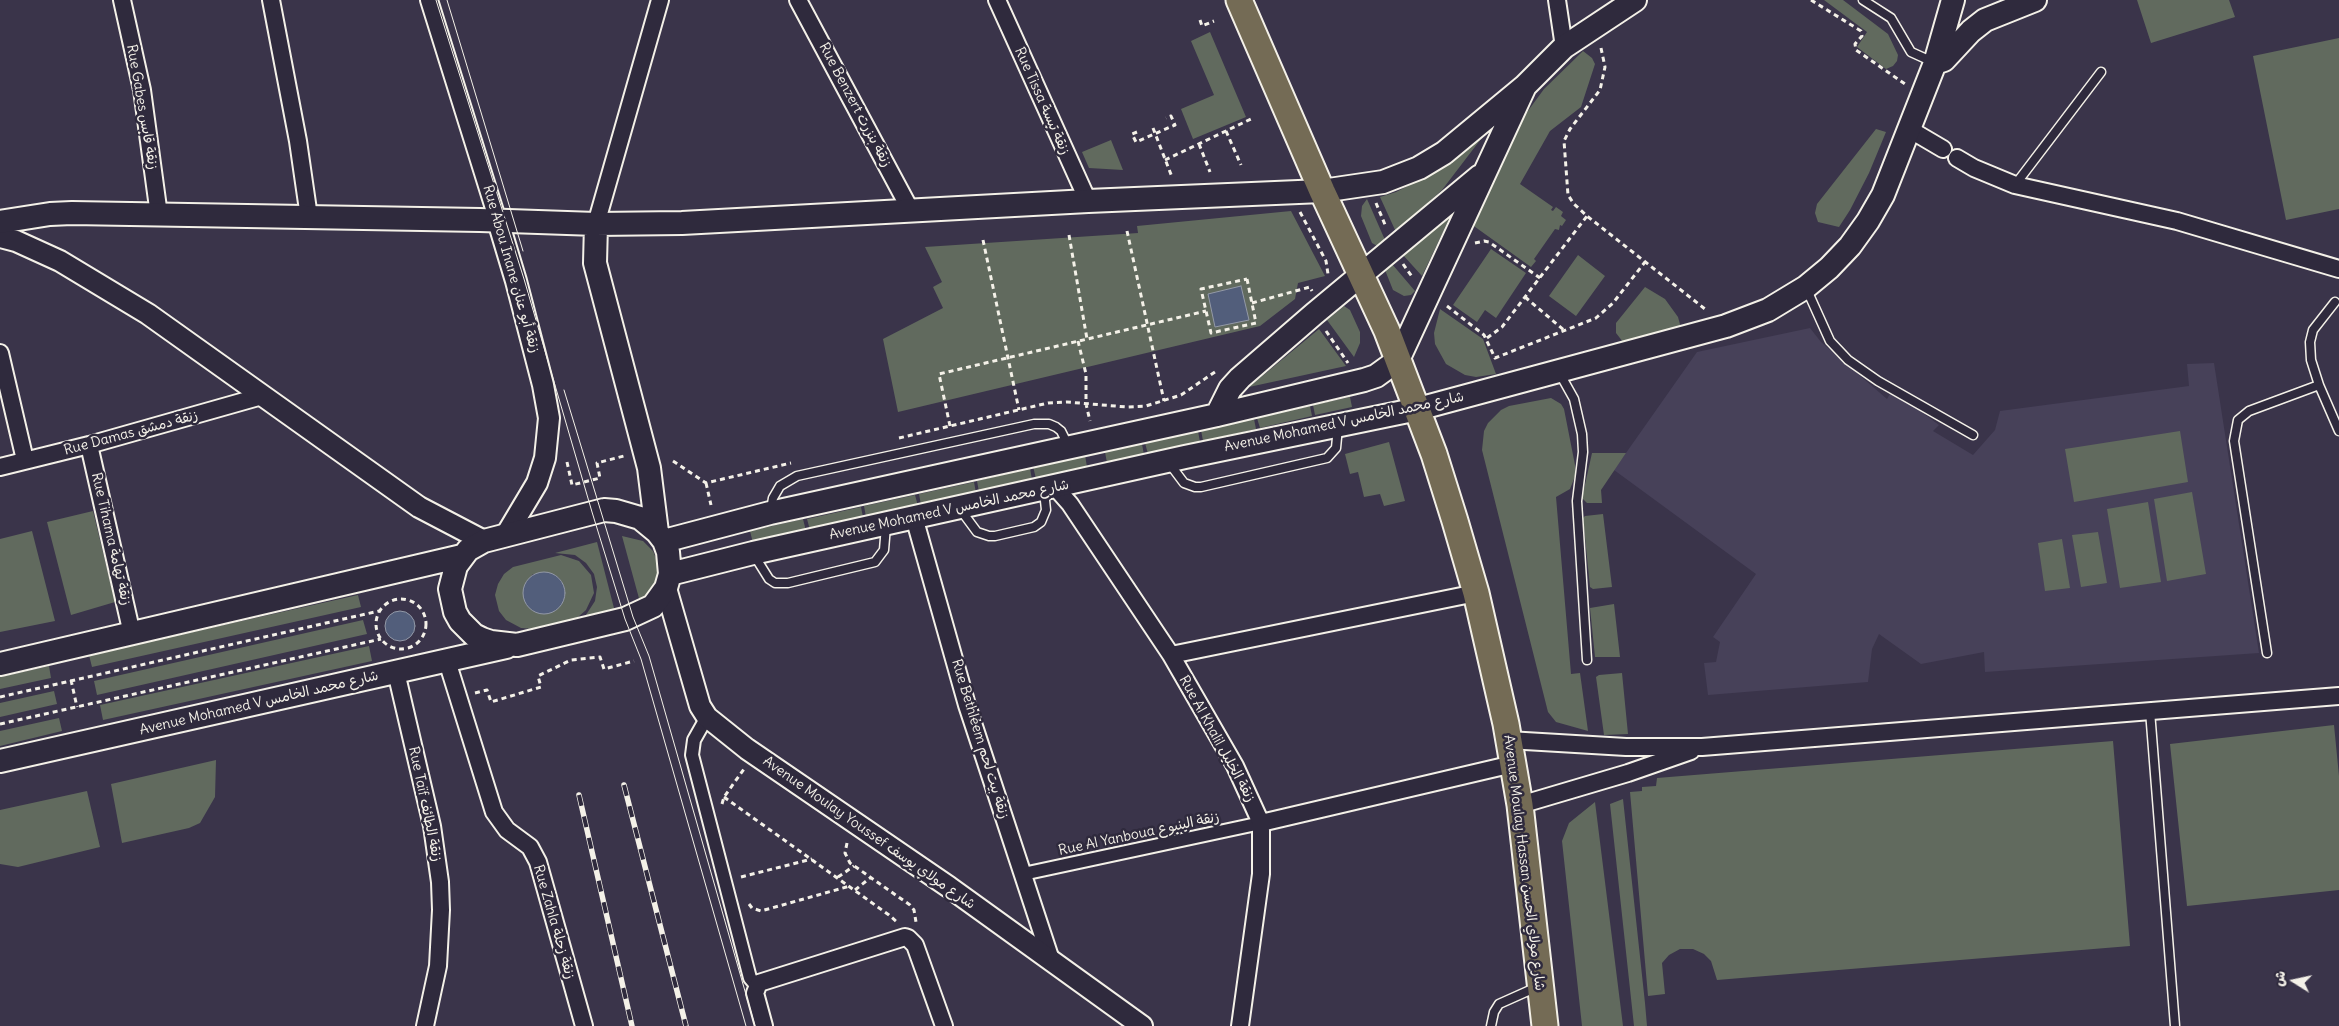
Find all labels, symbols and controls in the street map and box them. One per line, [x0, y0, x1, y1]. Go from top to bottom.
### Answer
street label: Rue Benzert زنقة بنزرت [815, 40, 895, 170]
street label: Rue Gabes زنقة قابس [123, 43, 161, 171]
street label: Rue Tissa زنقة تيسة [1011, 45, 1073, 157]
street label: Rue Abou Inane زنقة أبو عنان [479, 183, 543, 355]
street label: Avenue Mohamed V شارع محمد الخامس [1223, 388, 1465, 456]
street label: Rue Damas زنقة دمشق [62, 407, 200, 459]
street label: Rue Tihama زنقة تهامة [88, 471, 134, 607]
street label: Avenue Mohamed V شارع محمد الخامس [828, 476, 1070, 544]
street label: Rue Bethléem زنقة بيت لحم [948, 657, 1012, 821]
street label: Avenue Mohamed V شارع محمد الخامس [138, 667, 380, 739]
street label: Rue Al Khalil زنقة الخليل [1175, 673, 1259, 805]
street label: Avenue Moulay Hassan شارع مولاي الحسن [1500, 734, 1548, 992]
street label: Rue Taïf زنقة الطائف [405, 745, 445, 863]
street label: Avenue Moulay Youssef شارع مولاي يوسف [760, 753, 978, 913]
street label: Rue Al Yanboua زنقة الينبوع [1057, 809, 1221, 859]
street label: Rue Zahla زنقة زحلة [530, 863, 578, 981]
north arrow [2269, 956, 2319, 1006]
text: ش [2269, 969, 2289, 988]

